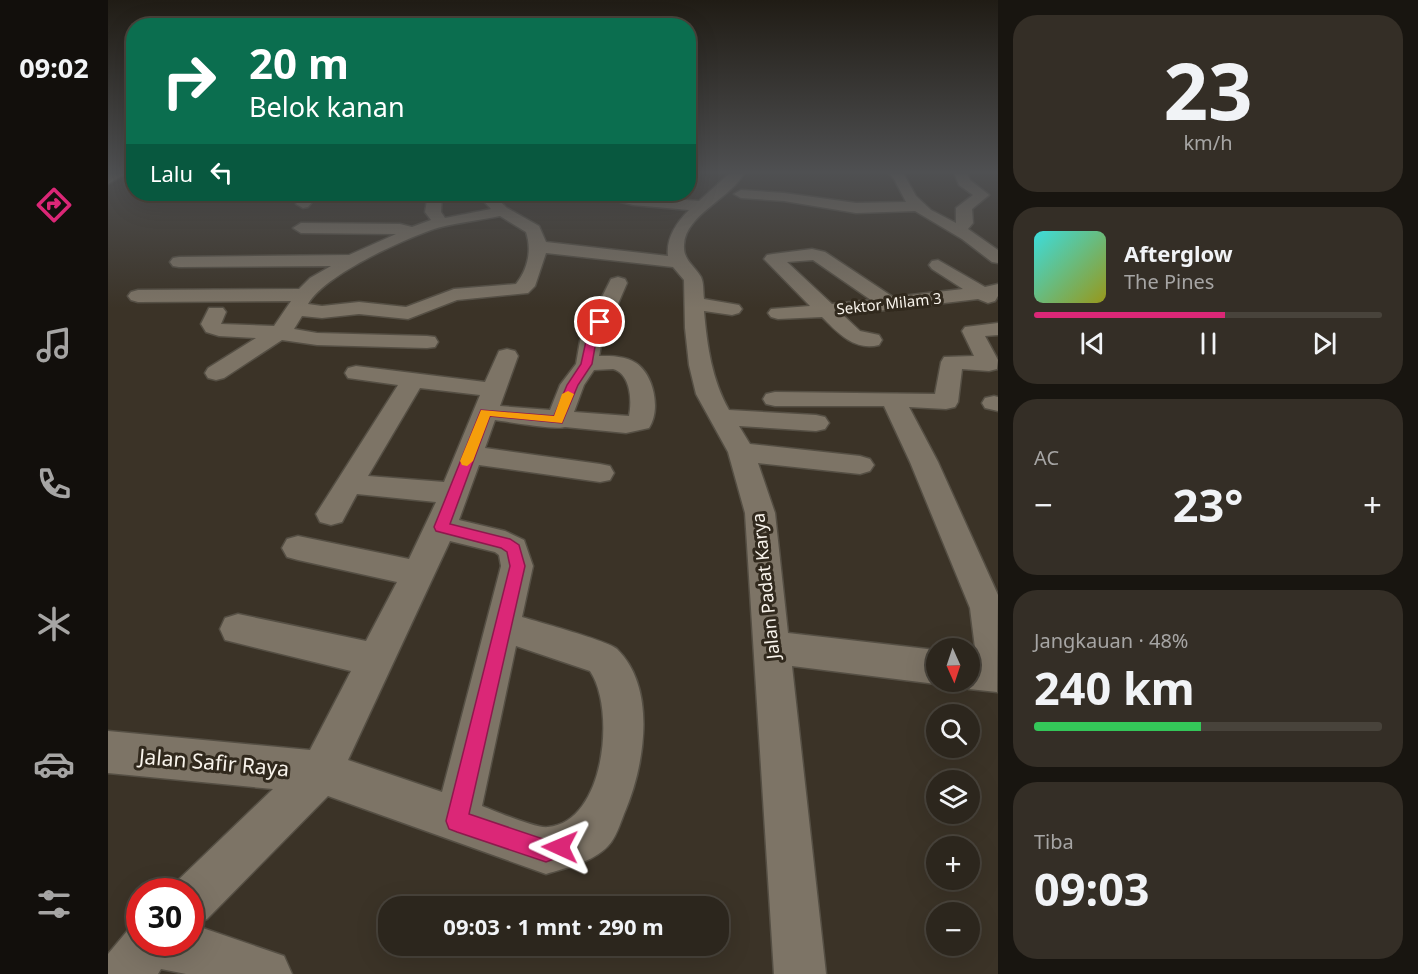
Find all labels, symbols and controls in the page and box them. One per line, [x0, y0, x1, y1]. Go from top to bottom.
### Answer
text: 20 m [249, 34, 349, 91]
text: 23 [1163, 37, 1253, 143]
icon: right [150, 42, 228, 120]
text: 09:02 [19, 49, 89, 86]
text: Belok kanan [249, 88, 405, 125]
text: km/h [1183, 129, 1233, 156]
icon: left [205, 156, 238, 189]
text: Lalu [150, 158, 193, 188]
icon: directions [33, 184, 75, 226]
text: Afterglow [1124, 238, 1233, 268]
text: The Pines [1124, 268, 1214, 295]
street label: Sektor Milam 3 [835, 288, 942, 318]
pin [574, 296, 625, 347]
icon: arrive [583, 305, 616, 338]
icon: music [33, 324, 75, 366]
icon: previous [1076, 327, 1109, 360]
icon: pause [1192, 327, 1225, 360]
icon: next [1308, 327, 1341, 360]
text: AC [1034, 444, 1059, 471]
icon: phone [33, 463, 75, 505]
text: 23° [1173, 474, 1243, 535]
text: − [1034, 482, 1053, 527]
text: + [1363, 482, 1382, 527]
street label: Jalan Padat Karya [745, 512, 785, 662]
icon: climate [33, 603, 75, 645]
text: Jangkauan · 48% [1034, 627, 1188, 654]
north arrow [926, 638, 980, 692]
map controls [926, 638, 980, 956]
text: 240 km [1034, 657, 1195, 718]
button: search [926, 704, 980, 758]
street label: Jalan Safir Raya [136, 741, 290, 783]
icon: car [33, 743, 75, 785]
button: layers [926, 770, 980, 824]
position arrow [528, 815, 592, 879]
text: Tiba [1034, 828, 1074, 855]
button: + [926, 836, 980, 890]
text: 09:03 [1034, 858, 1150, 919]
speed limit sign: 30 [126, 878, 204, 956]
icon: filters [33, 883, 75, 925]
button: − [926, 902, 980, 956]
text: 09:03 · 1 mnt · 290 m [443, 911, 664, 941]

